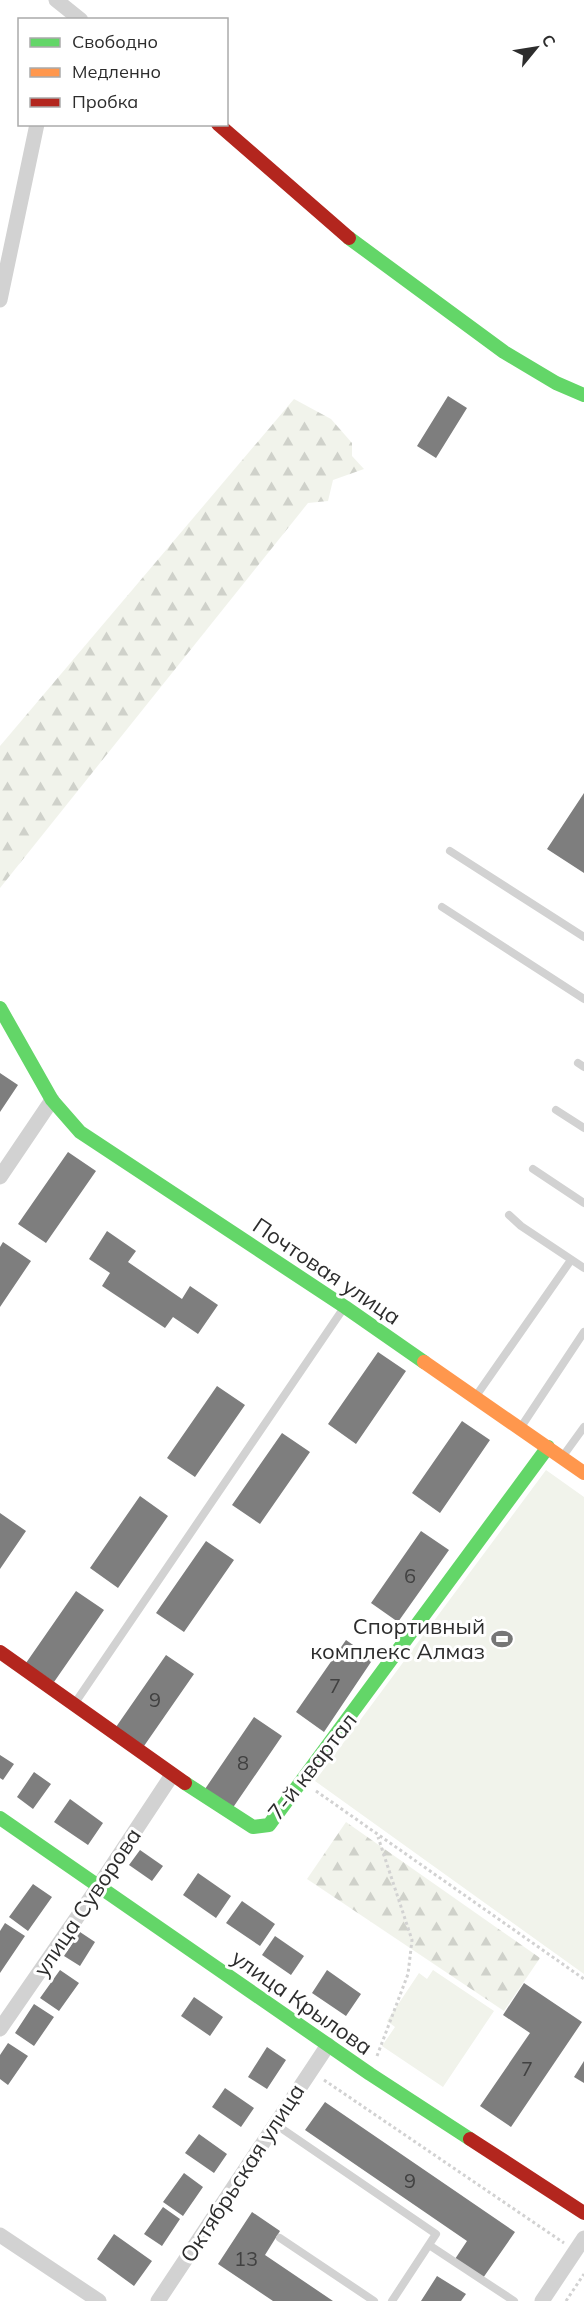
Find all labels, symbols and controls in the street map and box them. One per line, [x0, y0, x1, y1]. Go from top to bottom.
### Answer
legend [18, 18, 228, 126]
north arrow [506, 18, 566, 78]
text: Свободно [72, 30, 158, 53]
text: С [538, 31, 560, 50]
text: Медленно [72, 60, 161, 83]
text: Пробка [72, 90, 138, 113]
street label: Почтовая улица [248, 1211, 406, 1331]
house number: 6 [404, 1563, 416, 1588]
place label: Спортивный комплекс Алмаз [310, 1612, 485, 1665]
sports icon: Спортивный комплекс Алмаз [490, 1627, 514, 1651]
house number: 7 [329, 1673, 341, 1698]
house number: 9 [149, 1687, 161, 1712]
street label: 7-й квартал [261, 1707, 363, 1825]
house number: 8 [237, 1750, 249, 1775]
street label: улица Суворова [27, 1822, 147, 1982]
street label: улица Крылова [226, 1943, 378, 2061]
house number: 7 [521, 2056, 533, 2081]
street label: Октябрьская улица [174, 2078, 310, 2268]
house number: 9 [404, 2168, 416, 2193]
house number: 13 [234, 2246, 258, 2271]

